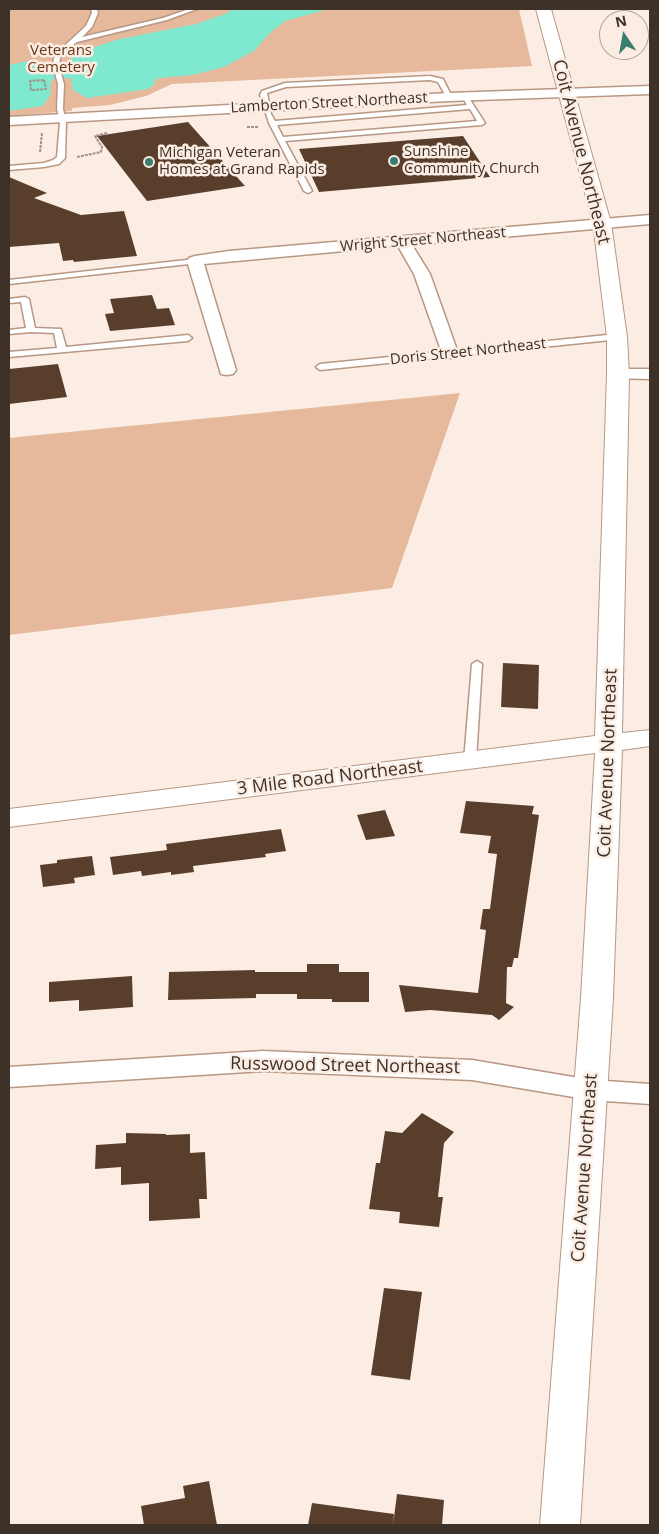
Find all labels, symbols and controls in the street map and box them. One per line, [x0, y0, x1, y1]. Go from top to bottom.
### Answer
north arrow [599, 10, 649, 60]
text: N [613, 10, 629, 31]
park label: Veterans Cemetery [27, 42, 95, 77]
street label: Coit Avenue Northeast [548, 57, 614, 247]
street label: Lamberton Street Northeast [230, 89, 428, 117]
place label: Sunshine Community Church [404, 143, 540, 178]
place label: Michigan Veteran Homes at Grand Rapids [159, 144, 325, 179]
marker: Sunshine Community Church [388, 155, 400, 167]
marker: Michigan Veteran Homes at Grand Rapids [143, 156, 155, 168]
street label: Wright Street Northeast [339, 224, 507, 256]
street label: Doris Street Northeast [389, 335, 547, 369]
street label: Coit Avenue Northeast [594, 668, 622, 858]
street label: 3 Mile Road Northeast [236, 756, 424, 800]
street label: Russwood Street Northeast [230, 1053, 460, 1079]
street label: Coit Avenue Northeast [568, 1073, 602, 1263]

